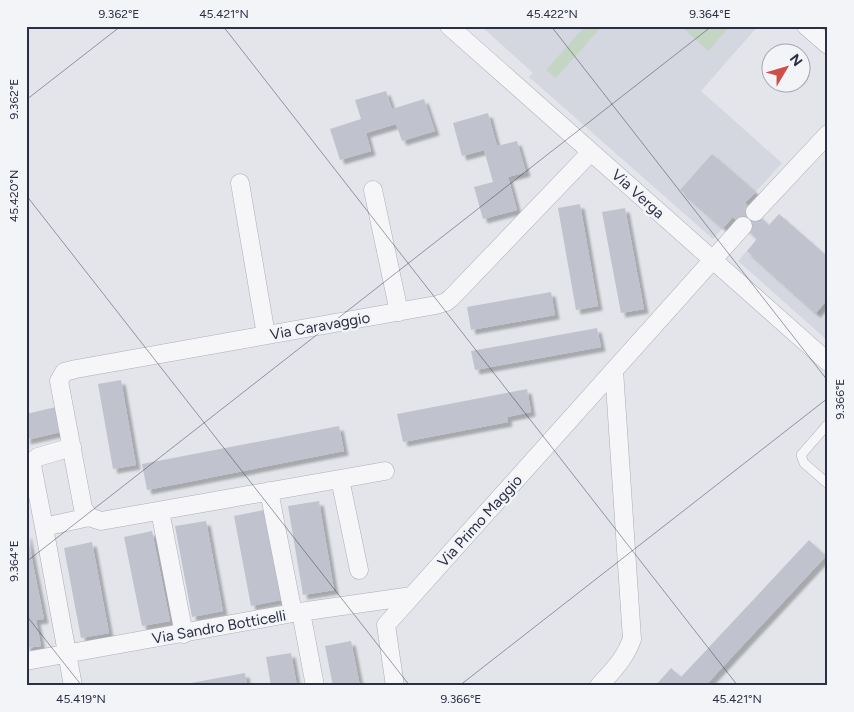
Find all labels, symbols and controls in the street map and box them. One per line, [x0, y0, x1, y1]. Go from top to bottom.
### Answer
text: 9.362°E [99, 7, 139, 21]
text: 45.421°N [199, 7, 249, 21]
text: 45.422°N [526, 7, 578, 21]
text: 9.364°E [689, 7, 731, 21]
north arrow [762, 42, 812, 92]
text: N [786, 51, 806, 70]
text: 9.362°E [7, 79, 21, 119]
street label: Via Verga [608, 166, 668, 222]
text: 45.420°N [7, 170, 21, 222]
street label: Via Caravaggio [269, 308, 372, 344]
text: 9.366°E [833, 379, 847, 419]
street label: Via Primo Maggio [434, 471, 526, 571]
text: 9.364°E [7, 540, 21, 582]
street label: Via Sandro Botticelli [151, 606, 287, 648]
text: 45.419°N [56, 692, 106, 706]
text: 9.366°E [441, 692, 481, 706]
text: 45.421°N [712, 692, 762, 706]

